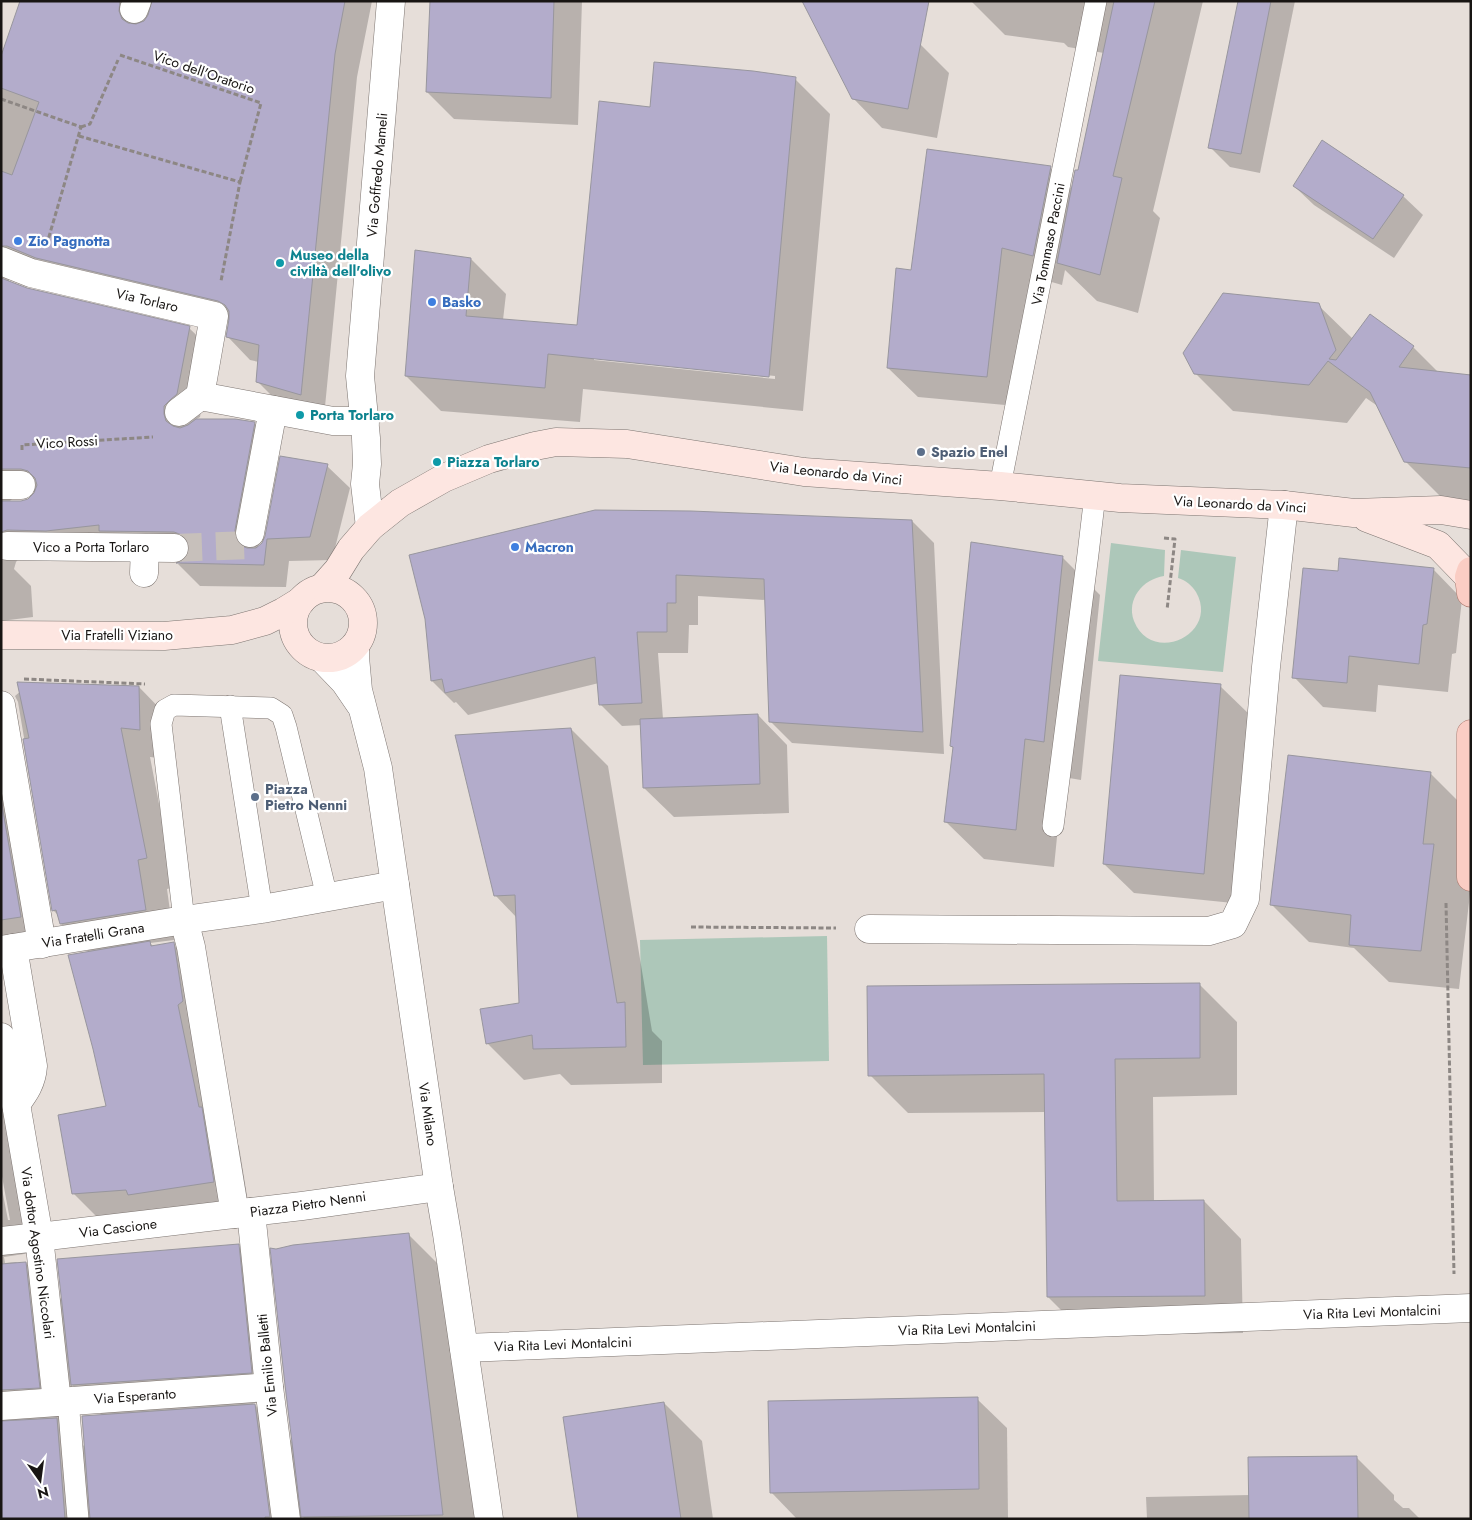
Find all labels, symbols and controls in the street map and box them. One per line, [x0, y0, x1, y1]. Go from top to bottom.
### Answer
street label: Vico dell'Oratorio [150, 45, 258, 99]
street label: Via Goffredo Mameli [362, 112, 392, 238]
street label: Via Tommaso Paccini [1026, 181, 1070, 307]
place label: Zio Pagnotta [28, 231, 110, 251]
marker: Zio Pagnotta [12, 235, 24, 247]
place label: Museo della civiltà dell'olivo [290, 245, 391, 281]
marker: Museo della civiltà dell'olivo [274, 257, 286, 269]
street label: Via Torlaro [114, 283, 181, 317]
place label: Basko [442, 292, 481, 312]
marker: Basko [426, 296, 438, 308]
place label: Porta Torlaro [310, 405, 394, 425]
marker: Porta Torlaro [294, 409, 306, 421]
street label: Vico Rossi [36, 430, 98, 454]
place label: Spazio Enel [931, 442, 1008, 462]
marker: Spazio Enel [915, 446, 927, 458]
place label: Piazza Torlaro [447, 452, 540, 472]
marker: Piazza Torlaro [431, 456, 443, 468]
street label: Via Leonardo da Vinci [769, 456, 903, 490]
street label: Via Leonardo da Vinci [1173, 491, 1307, 517]
street label: Vico a Porta Torlaro [33, 537, 149, 557]
place label: Macron [525, 537, 574, 557]
marker: Macron [509, 541, 521, 553]
street label: Via Fratelli Viziano [61, 625, 173, 645]
place label: Piazza Pietro Nenni [265, 779, 347, 815]
marker: Piazza Pietro Nenni [249, 791, 261, 803]
street label: Via Fratelli Grana [40, 917, 146, 953]
street label: Via Milano [414, 1081, 442, 1147]
street label: Via dottor Agostino Niccolari [16, 1166, 60, 1340]
street label: Piazza Pietro Nenni [249, 1186, 367, 1222]
street label: Via Cascione [78, 1213, 158, 1243]
street label: Via Rita Levi Montalcini [1303, 1300, 1441, 1324]
street label: Via Emilio Balletti [252, 1313, 282, 1417]
street label: Via Rita Levi Montalcini [898, 1316, 1036, 1340]
street label: Via Rita Levi Montalcini [494, 1332, 632, 1356]
street label: Via Esperanto [93, 1383, 177, 1409]
north arrow [15, 1455, 65, 1505]
text: N [35, 1482, 51, 1504]

